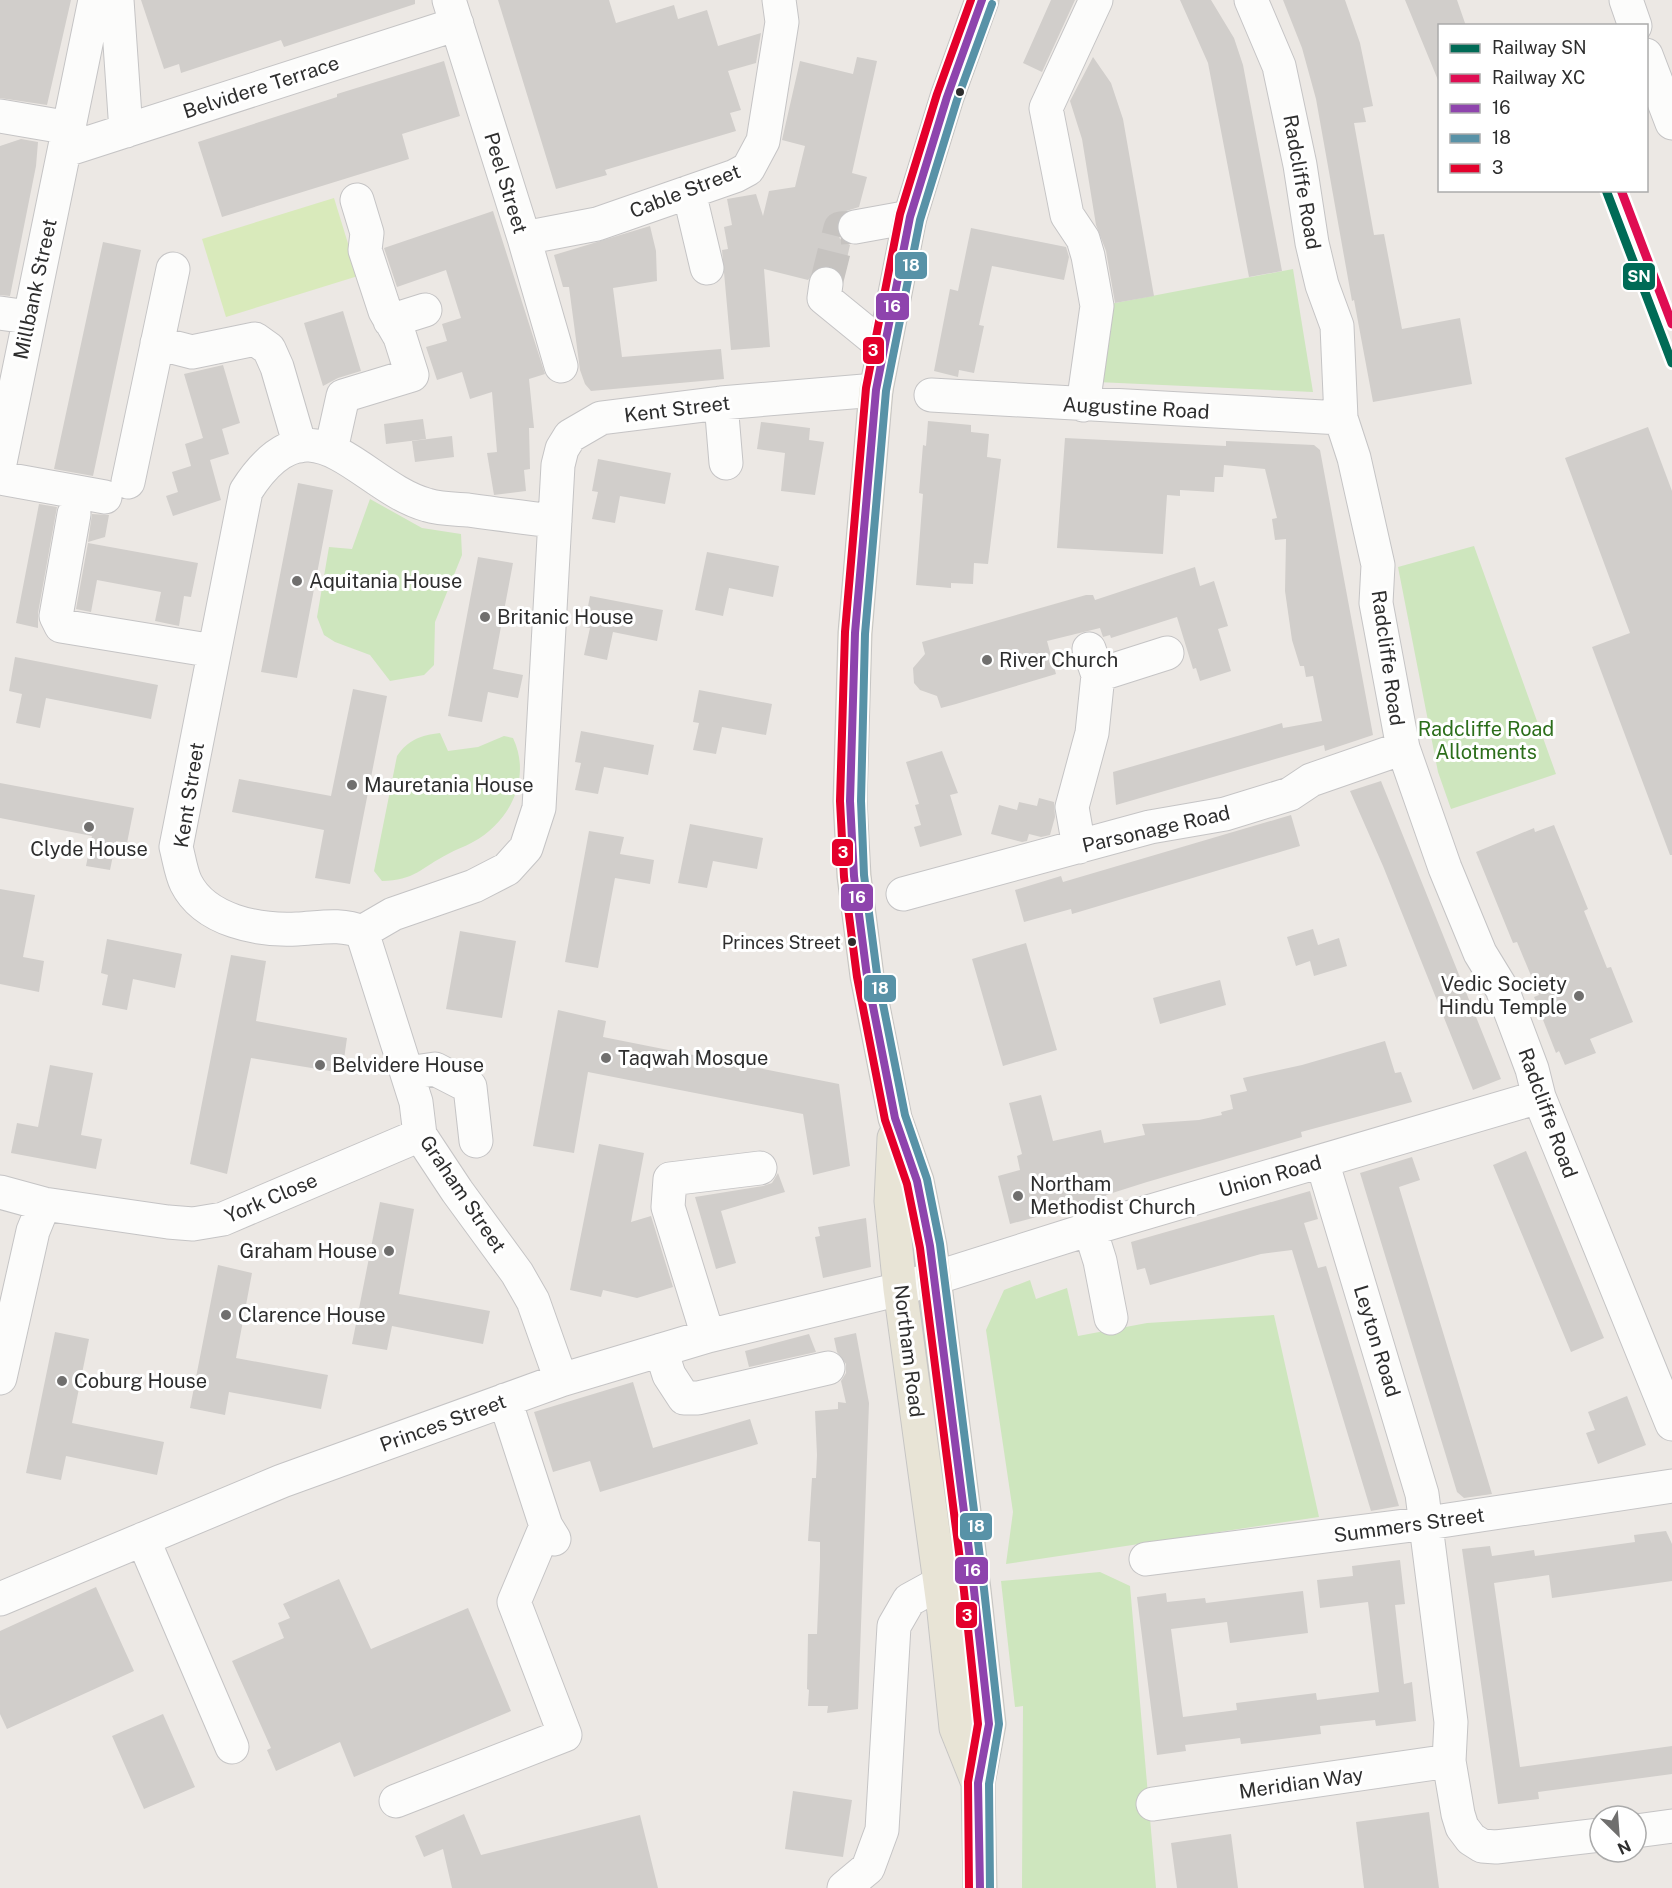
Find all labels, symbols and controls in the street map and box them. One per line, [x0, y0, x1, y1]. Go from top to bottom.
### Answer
legend [1438, 24, 1648, 192]
text: Railway SN [1492, 37, 1587, 58]
street label: Belvidere Terrace [180, 50, 342, 124]
text: Railway XC [1492, 67, 1586, 88]
unlabelled marker [954, 86, 966, 98]
text: 16 [1492, 97, 1511, 118]
street label: Radcliffe Road [1278, 113, 1326, 251]
text: 18 [1492, 127, 1511, 148]
street label: Peel Street [479, 129, 533, 237]
text: 3 [1492, 157, 1503, 178]
street label: Cable Street [626, 159, 744, 223]
street label: Millbank Street [8, 216, 62, 362]
line badge: 18 [894, 251, 928, 280]
text: 18 [902, 256, 920, 275]
line badge: SN [1622, 262, 1656, 291]
text: SN [1627, 267, 1651, 286]
line badge: 16 [875, 292, 910, 321]
text: 16 [883, 297, 901, 316]
line badge: 3 [862, 336, 885, 365]
text: 3 [868, 341, 878, 360]
street label: Kent Street [623, 391, 731, 427]
street label: Augustine Road [1062, 392, 1210, 424]
place label: Aquitania House [309, 569, 462, 593]
marker: Aquitania House [290, 574, 304, 588]
street label: Radcliffe Road [1367, 589, 1409, 727]
place label: Britanic House [497, 605, 634, 629]
marker: Britanic House [478, 610, 492, 624]
place label: River Church [999, 648, 1118, 672]
marker: River Church [980, 653, 994, 667]
park label: Radcliffe Road Allotments [1418, 717, 1554, 764]
street label: Kent Street [169, 740, 209, 850]
place label: Mauretania House [364, 773, 534, 797]
marker: Mauretania House [345, 778, 359, 792]
street label: Parsonage Road [1080, 800, 1232, 858]
marker: Clyde House [82, 820, 96, 834]
place label: Clyde House [30, 837, 148, 861]
line badge: 3 [831, 838, 854, 867]
text: 3 [838, 843, 848, 862]
line badge: 16 [840, 883, 874, 912]
text: 16 [848, 888, 866, 907]
place label: Princes Street [722, 932, 841, 953]
marker: Princes Street [846, 936, 858, 948]
place label: Vedic Society Hindu Temple [1439, 972, 1567, 1019]
line badge: 18 [863, 974, 897, 1003]
text: 18 [871, 979, 889, 998]
marker: Vedic Society Hindu Temple [1572, 989, 1586, 1003]
street label: Radcliffe Road [1513, 1045, 1583, 1181]
place label: Taqwah Mosque [618, 1046, 768, 1070]
marker: Taqwah Mosque [599, 1051, 613, 1065]
place label: Belvidere House [332, 1053, 484, 1077]
marker: Belvidere House [313, 1058, 327, 1072]
street label: Graham Street [415, 1131, 511, 1257]
street label: Union Road [1216, 1150, 1324, 1202]
street label: York Close [221, 1168, 321, 1228]
place label: Northam Methodist Church [1030, 1172, 1196, 1219]
marker: Northam Methodist Church [1011, 1189, 1025, 1203]
place label: Graham House [240, 1239, 377, 1263]
marker: Graham House [382, 1244, 396, 1258]
street label: Leyton Road [1349, 1282, 1405, 1400]
street label: Northam Road [889, 1283, 929, 1419]
place label: Clarence House [238, 1303, 386, 1327]
marker: Clarence House [219, 1308, 233, 1322]
place label: Coburg House [74, 1369, 207, 1393]
marker: Coburg House [55, 1374, 69, 1388]
street label: Princes Street [377, 1389, 509, 1457]
street label: Summers Street [1332, 1503, 1486, 1547]
line badge: 18 [959, 1512, 993, 1541]
text: 18 [967, 1517, 985, 1536]
line badge: 16 [954, 1556, 989, 1585]
text: 16 [963, 1561, 981, 1580]
line badge: 3 [955, 1601, 978, 1629]
text: 3 [962, 1606, 972, 1625]
street label: Meridian Way [1237, 1762, 1365, 1804]
north arrow [1588, 1804, 1648, 1864]
text: N [1614, 1836, 1634, 1858]

